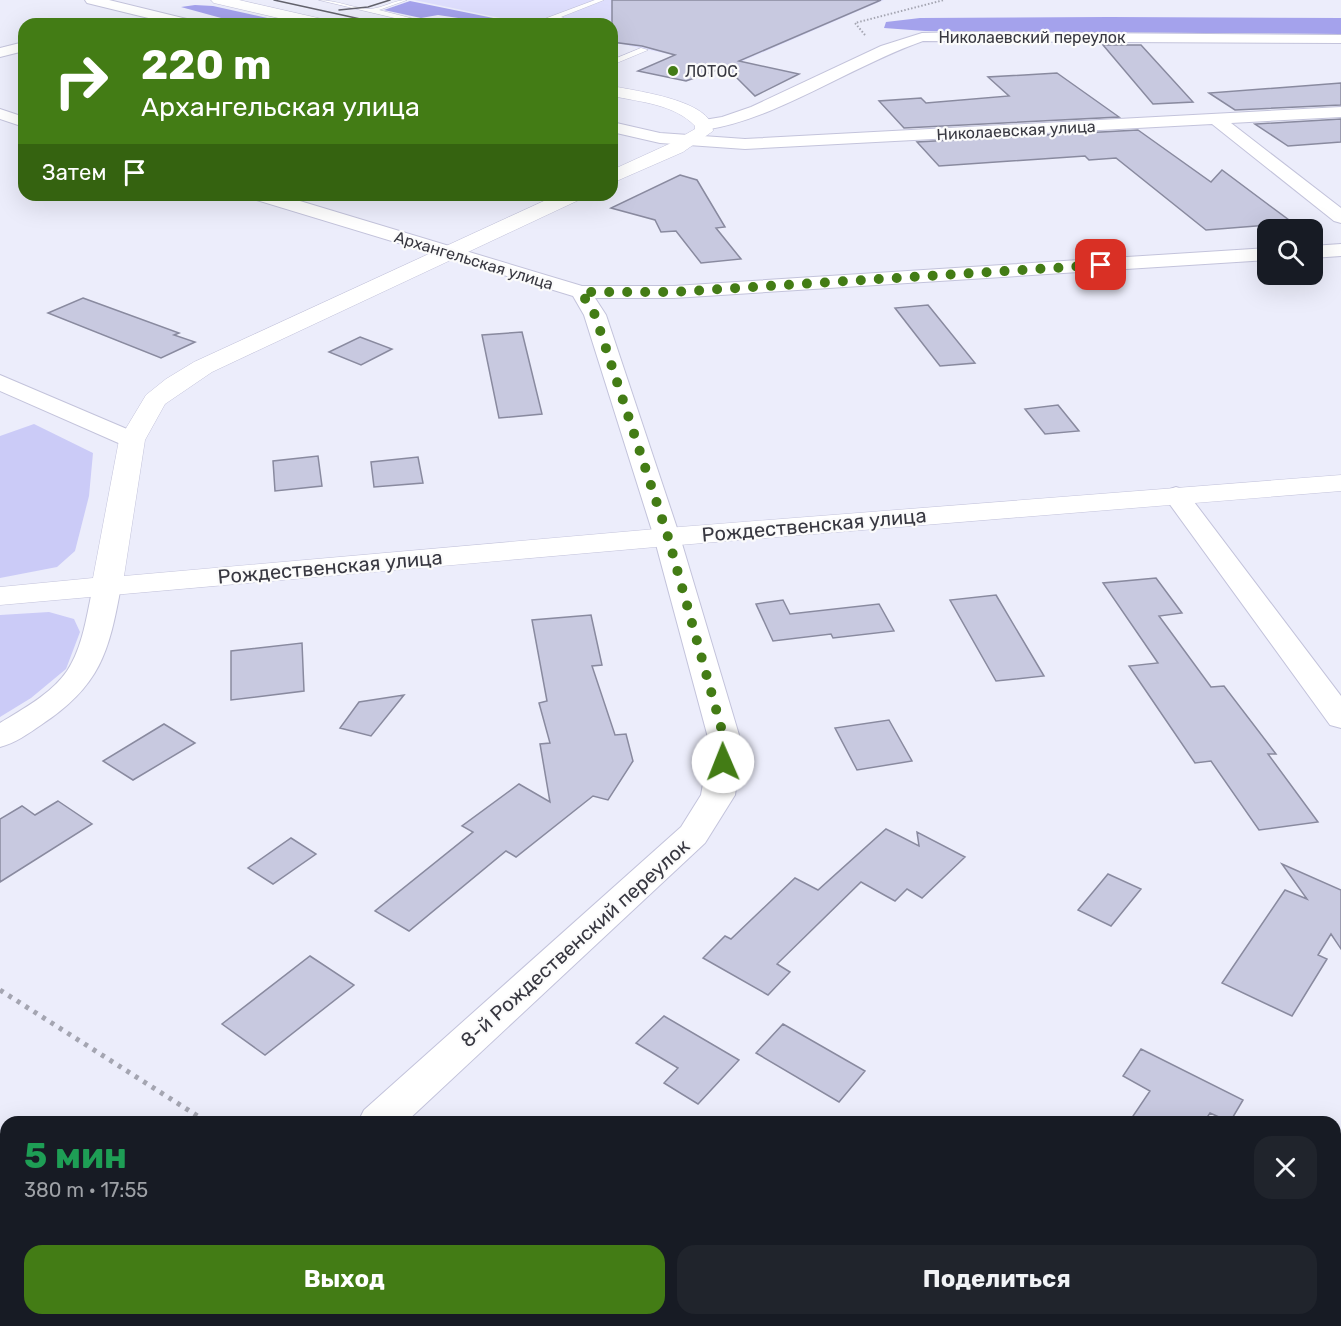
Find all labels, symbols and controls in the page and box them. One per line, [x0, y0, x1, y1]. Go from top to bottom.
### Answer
street label: Николаевский переулок [938, 28, 1126, 47]
text: 220 m [141, 40, 272, 90]
icon: right [42, 42, 120, 120]
place label: ЛОТОС [685, 62, 738, 81]
marker: ЛОТОС [666, 64, 680, 78]
text: Архангельская улица [141, 91, 420, 123]
street label: Николаевская улица [936, 117, 1096, 144]
icon: arrive [118, 156, 151, 189]
text: Затем [42, 159, 106, 186]
map controls [1257, 219, 1323, 285]
button: search [1257, 219, 1323, 285]
street label: Архангельская улица [392, 227, 556, 294]
pin [1075, 239, 1126, 290]
icon: arrive [1084, 248, 1117, 281]
street label: Рождественская улица [701, 503, 927, 547]
street label: Рождественская улица [217, 545, 443, 589]
position arrow [691, 730, 755, 794]
street label: 8-й Рождественский переулок [456, 834, 695, 1052]
text: 5 мин [24, 1134, 127, 1177]
button: close [1254, 1136, 1317, 1199]
text: 380 m · 17:55 [24, 1178, 148, 1202]
button: Выход [24, 1245, 665, 1314]
button: Поделиться [677, 1245, 1317, 1314]

